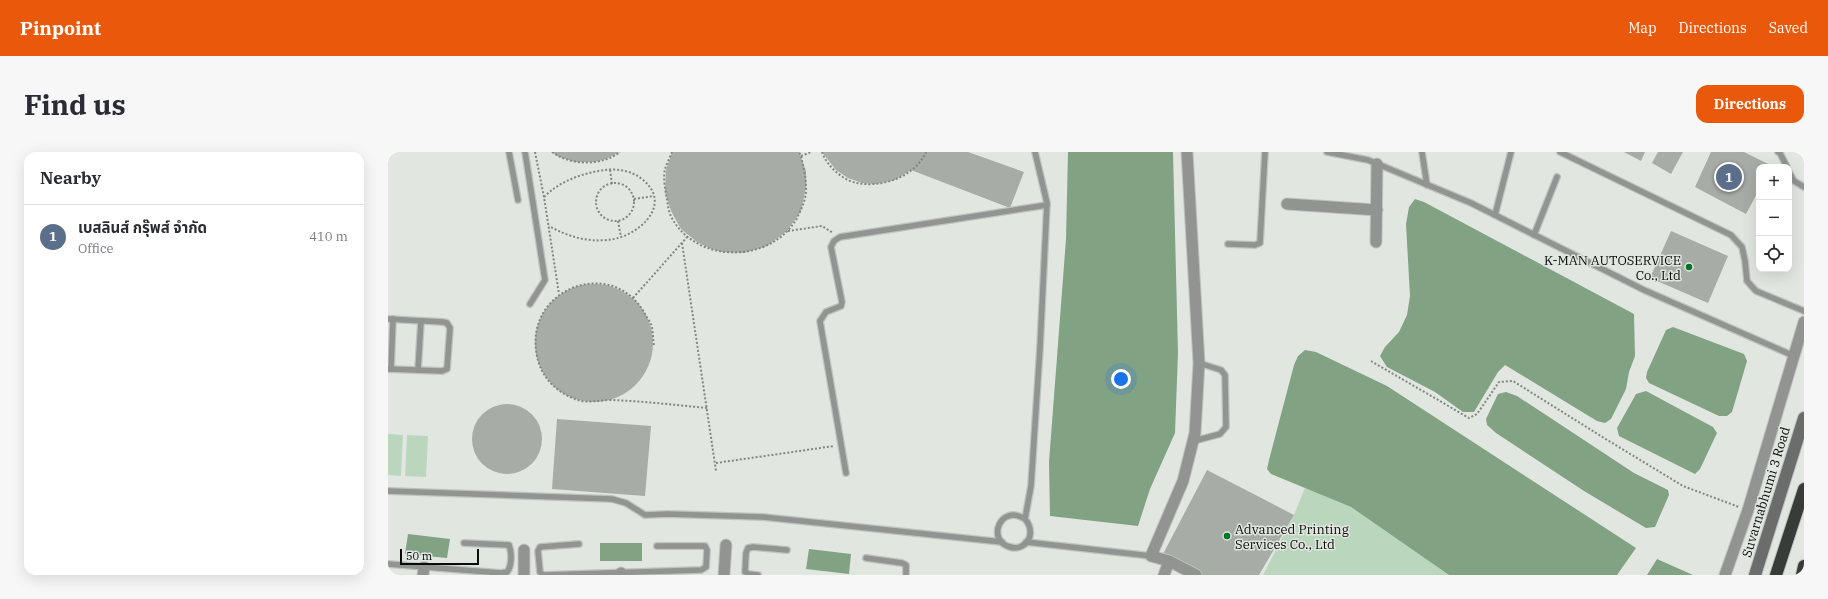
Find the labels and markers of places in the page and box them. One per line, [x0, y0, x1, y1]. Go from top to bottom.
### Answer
pin: 1 [1716, 162, 1742, 192]
place label: K-MAN AUTOSERVICE Co., Ltd [1544, 252, 1681, 284]
marker: K-MAN AUTOSERVICE Co., Ltd [1684, 262, 1694, 272]
place label: Advanced Printing Services Co., Ltd [1235, 521, 1349, 553]
marker: Advanced Printing Services Co., Ltd [1222, 531, 1232, 541]

